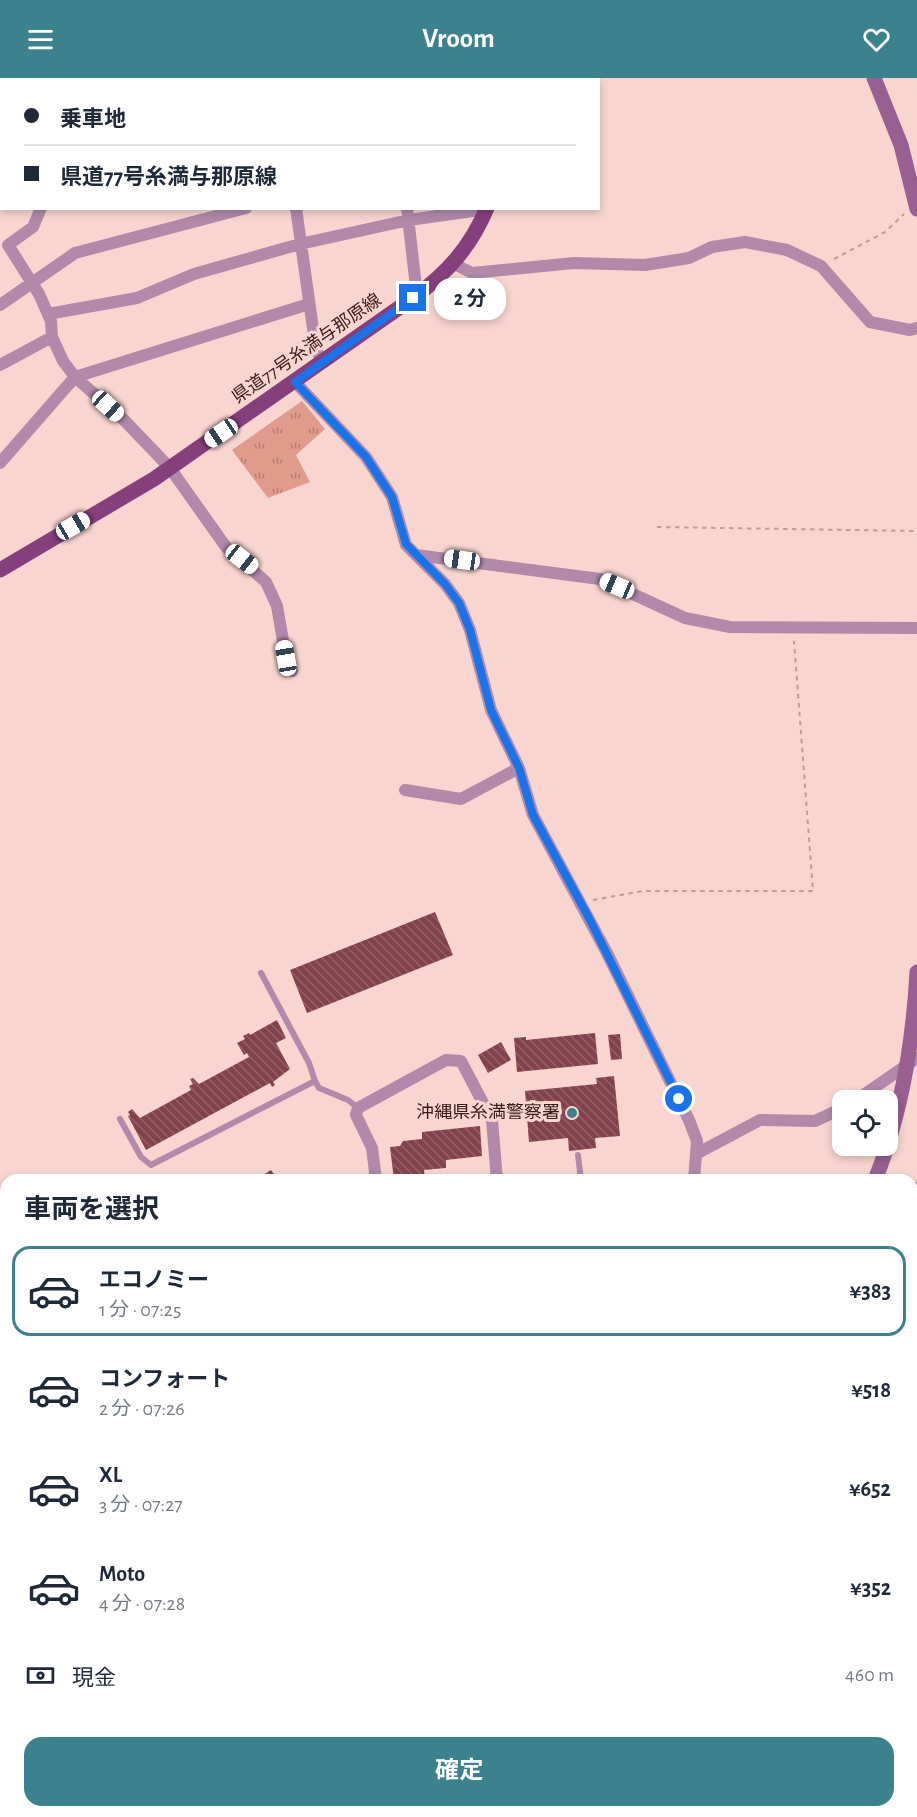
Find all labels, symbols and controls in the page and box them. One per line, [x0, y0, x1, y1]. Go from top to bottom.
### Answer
icon: menu [24, 23, 57, 56]
icon: heart [860, 23, 893, 56]
text: Vroom [422, 25, 495, 52]
text: 乗車地 [60, 108, 126, 130]
text: 県道77号糸満与那原線 [60, 166, 277, 188]
callout: 2 分 [434, 277, 506, 319]
route end [399, 284, 426, 311]
street label: 県道77号糸満与那原線 [228, 289, 385, 407]
text: 2 分 [454, 289, 486, 309]
car [89, 387, 127, 425]
car [201, 415, 241, 451]
car [53, 509, 93, 543]
car [222, 541, 262, 577]
car [443, 549, 481, 571]
car [597, 571, 637, 601]
car [274, 639, 298, 677]
route start [665, 1085, 692, 1112]
map controls [832, 1090, 898, 1156]
button: locate [832, 1090, 898, 1156]
place label: 沖縄県糸満警察署 [416, 1102, 560, 1122]
marker: 沖縄県糸満警察署 [565, 1106, 579, 1120]
text: 車両を選択 [24, 1196, 159, 1223]
icon: car [27, 1264, 81, 1318]
text: エコノミー [99, 1269, 209, 1291]
text: ¥383 [850, 1280, 891, 1302]
text: 1 分 · 07:25 [99, 1300, 181, 1320]
icon: car [27, 1363, 81, 1417]
text: コンフォート [99, 1368, 230, 1390]
text: ¥518 [851, 1379, 891, 1401]
text: 2 分 · 07:26 [99, 1399, 185, 1419]
icon: car [27, 1462, 81, 1516]
text: XL [99, 1464, 122, 1486]
text: ¥652 [849, 1478, 891, 1500]
text: 3 分 · 07:27 [99, 1495, 183, 1515]
icon: car [27, 1561, 81, 1615]
text: Moto [99, 1563, 145, 1585]
text: ¥352 [850, 1577, 891, 1599]
text: 4 分 · 07:28 [99, 1594, 185, 1614]
icon: cash [24, 1659, 57, 1692]
text: 460 m [845, 1665, 894, 1685]
text: 現金 [72, 1667, 116, 1689]
button: 確定 [24, 1737, 894, 1806]

